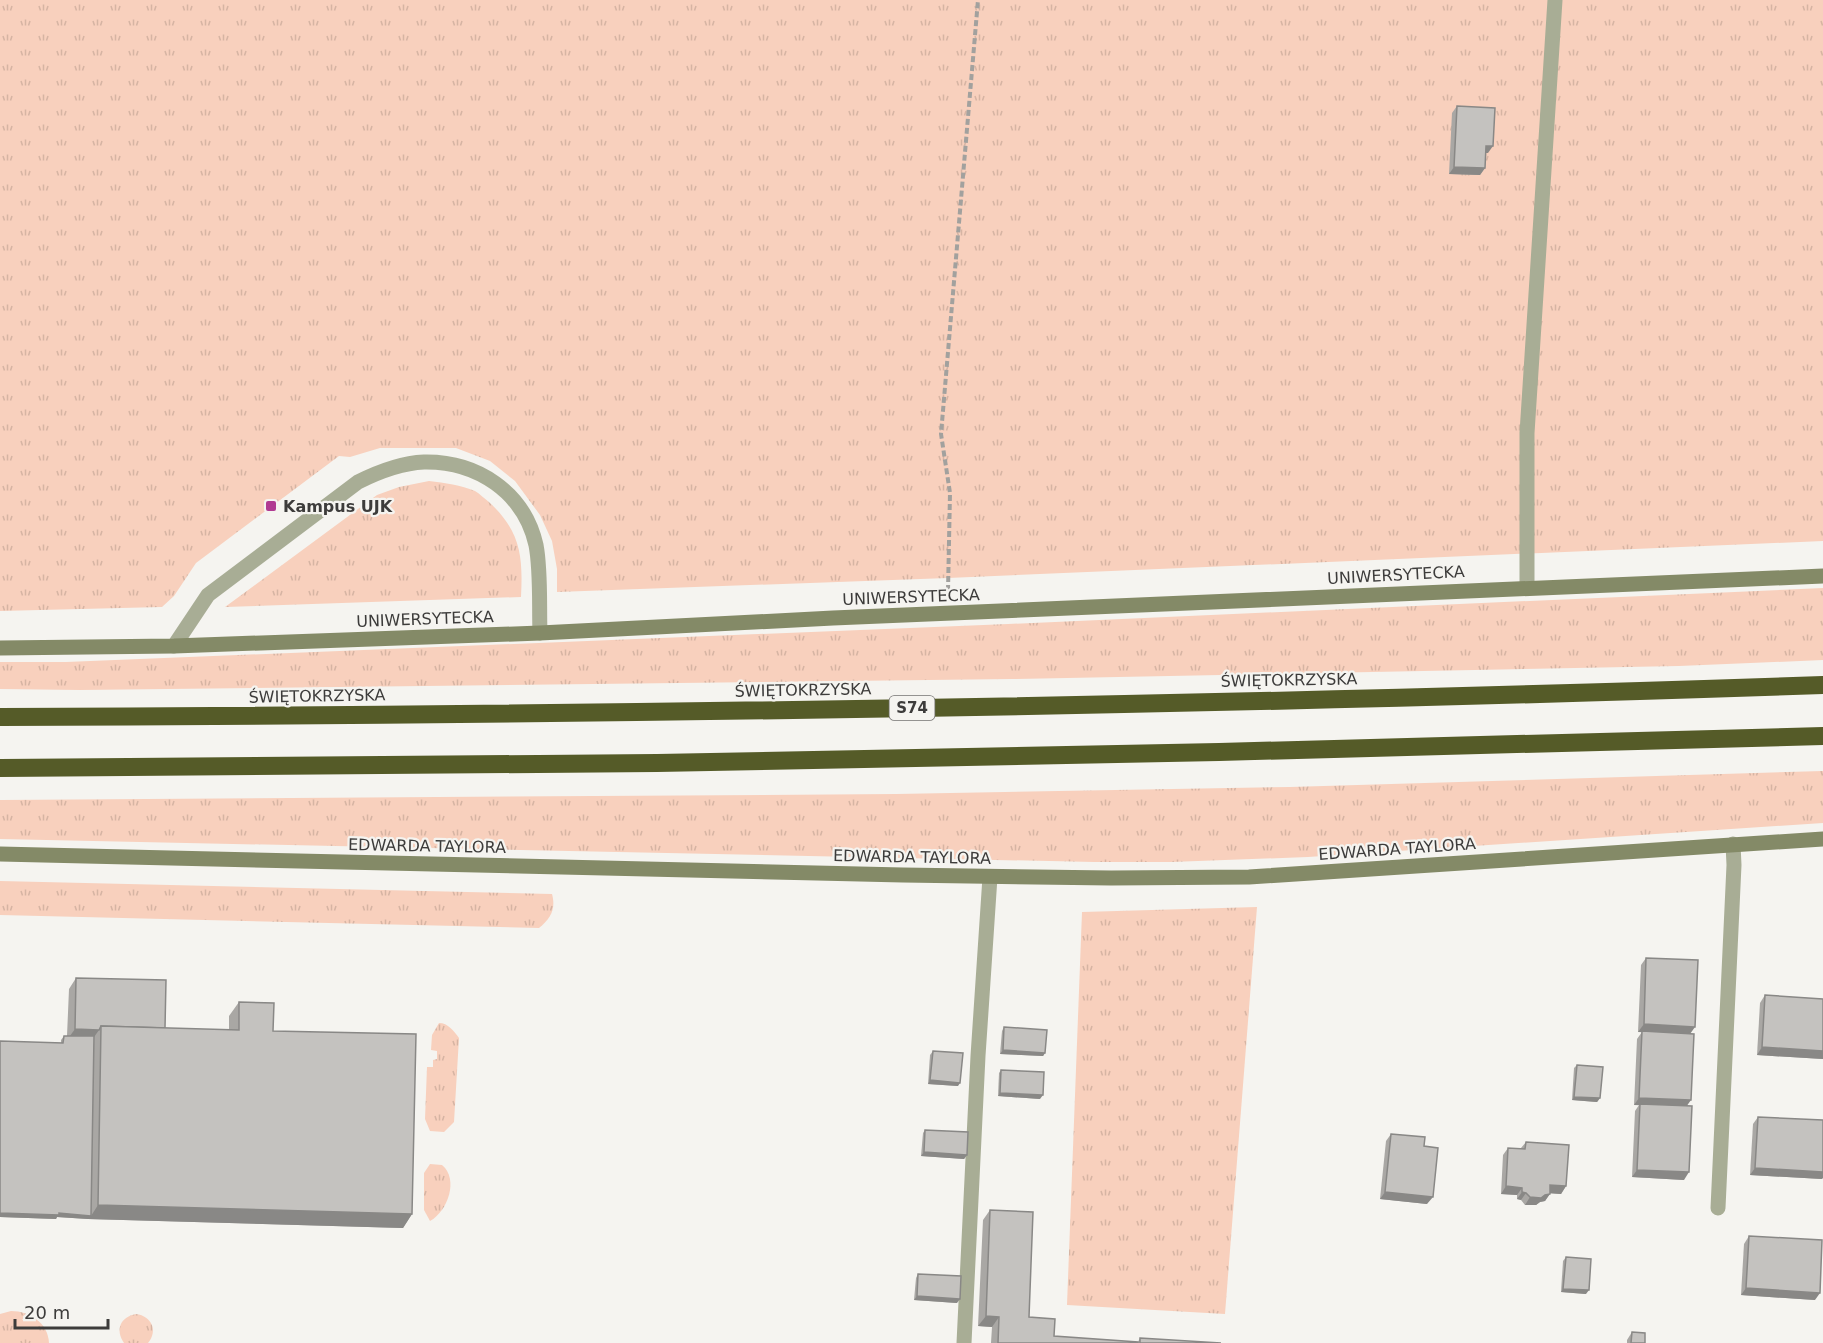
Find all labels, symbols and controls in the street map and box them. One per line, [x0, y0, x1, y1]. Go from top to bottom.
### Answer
place label: Kampus UJK [283, 497, 393, 516]
marker: Kampus UJK [264, 499, 278, 513]
street label: UNIWERSYTECKA [1327, 562, 1465, 588]
street label: UNIWERSYTECKA [842, 585, 980, 609]
street label: UNIWERSYTECKA [356, 607, 494, 631]
street label: ŚWIĘTOKRZYSKA [1220, 669, 1358, 691]
street label: ŚWIĘTOKRZYSKA [734, 679, 872, 701]
street label: ŚWIĘTOKRZYSKA [248, 685, 386, 707]
road number: S74 [890, 696, 934, 720]
street label: EDWARDA TAYLORA [1318, 834, 1476, 864]
street label: EDWARDA TAYLORA [348, 835, 506, 857]
street label: EDWARDA TAYLORA [833, 846, 991, 868]
scale bar [15, 1292, 108, 1330]
text: 20 m [24, 1302, 70, 1323]

